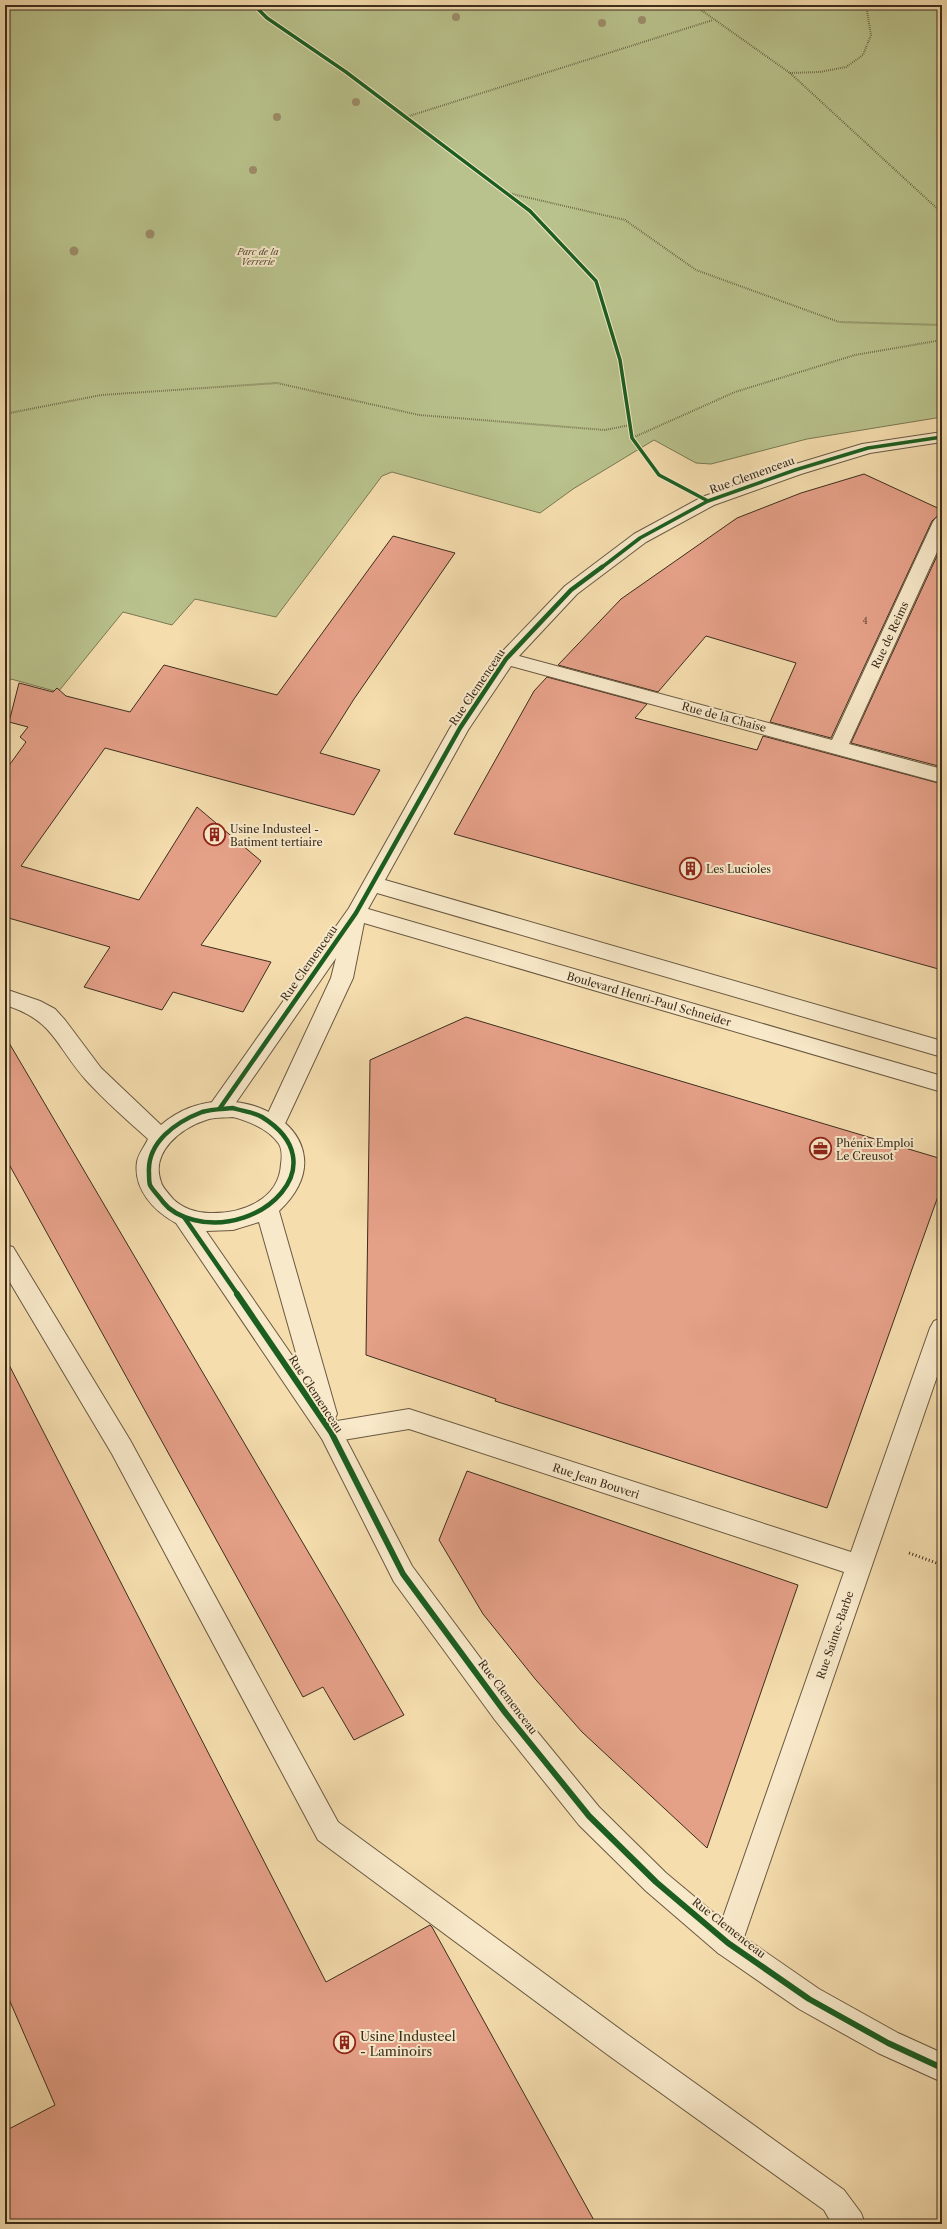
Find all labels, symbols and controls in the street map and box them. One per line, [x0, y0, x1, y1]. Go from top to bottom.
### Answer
park label: Parc de la Verrerie [236, 246, 279, 267]
street label: Rue Clemenceau [707, 453, 797, 497]
street label: Rue de Reims [868, 599, 912, 671]
house number: 4 [862, 615, 868, 626]
street label: Rue Clemenceau [446, 646, 508, 728]
street label: Rue de la Chaise [680, 699, 768, 735]
building icon: Usine Industeel - Batiment tertiaire [202, 822, 228, 848]
place label: Usine Industeel - Batiment tertiaire [230, 822, 323, 849]
building icon: Les Lucioles [678, 856, 704, 882]
place label: Les Lucioles [706, 862, 771, 876]
street label: Rue Clemenceau [278, 922, 341, 1004]
street label: Boulevard Henri-Paul Schneider [565, 969, 733, 1029]
office icon: Phénix Emploi Le Creusot [808, 1136, 834, 1162]
place label: Phénix Emploi Le Creusot [836, 1136, 914, 1163]
street label: Rue Clemenceau [286, 1353, 346, 1436]
street label: Rue Jean Bouveri [551, 1460, 642, 1502]
street label: Rue Sainte-Barbe [813, 1589, 857, 1681]
street label: Rue Clemenceau [475, 1657, 541, 1737]
street label: Rue Clemenceau [689, 1895, 769, 1961]
place label: Usine Industeel - Laminoirs [360, 2028, 456, 2059]
building icon: Usine Industeel - Laminoirs [331, 2030, 357, 2056]

